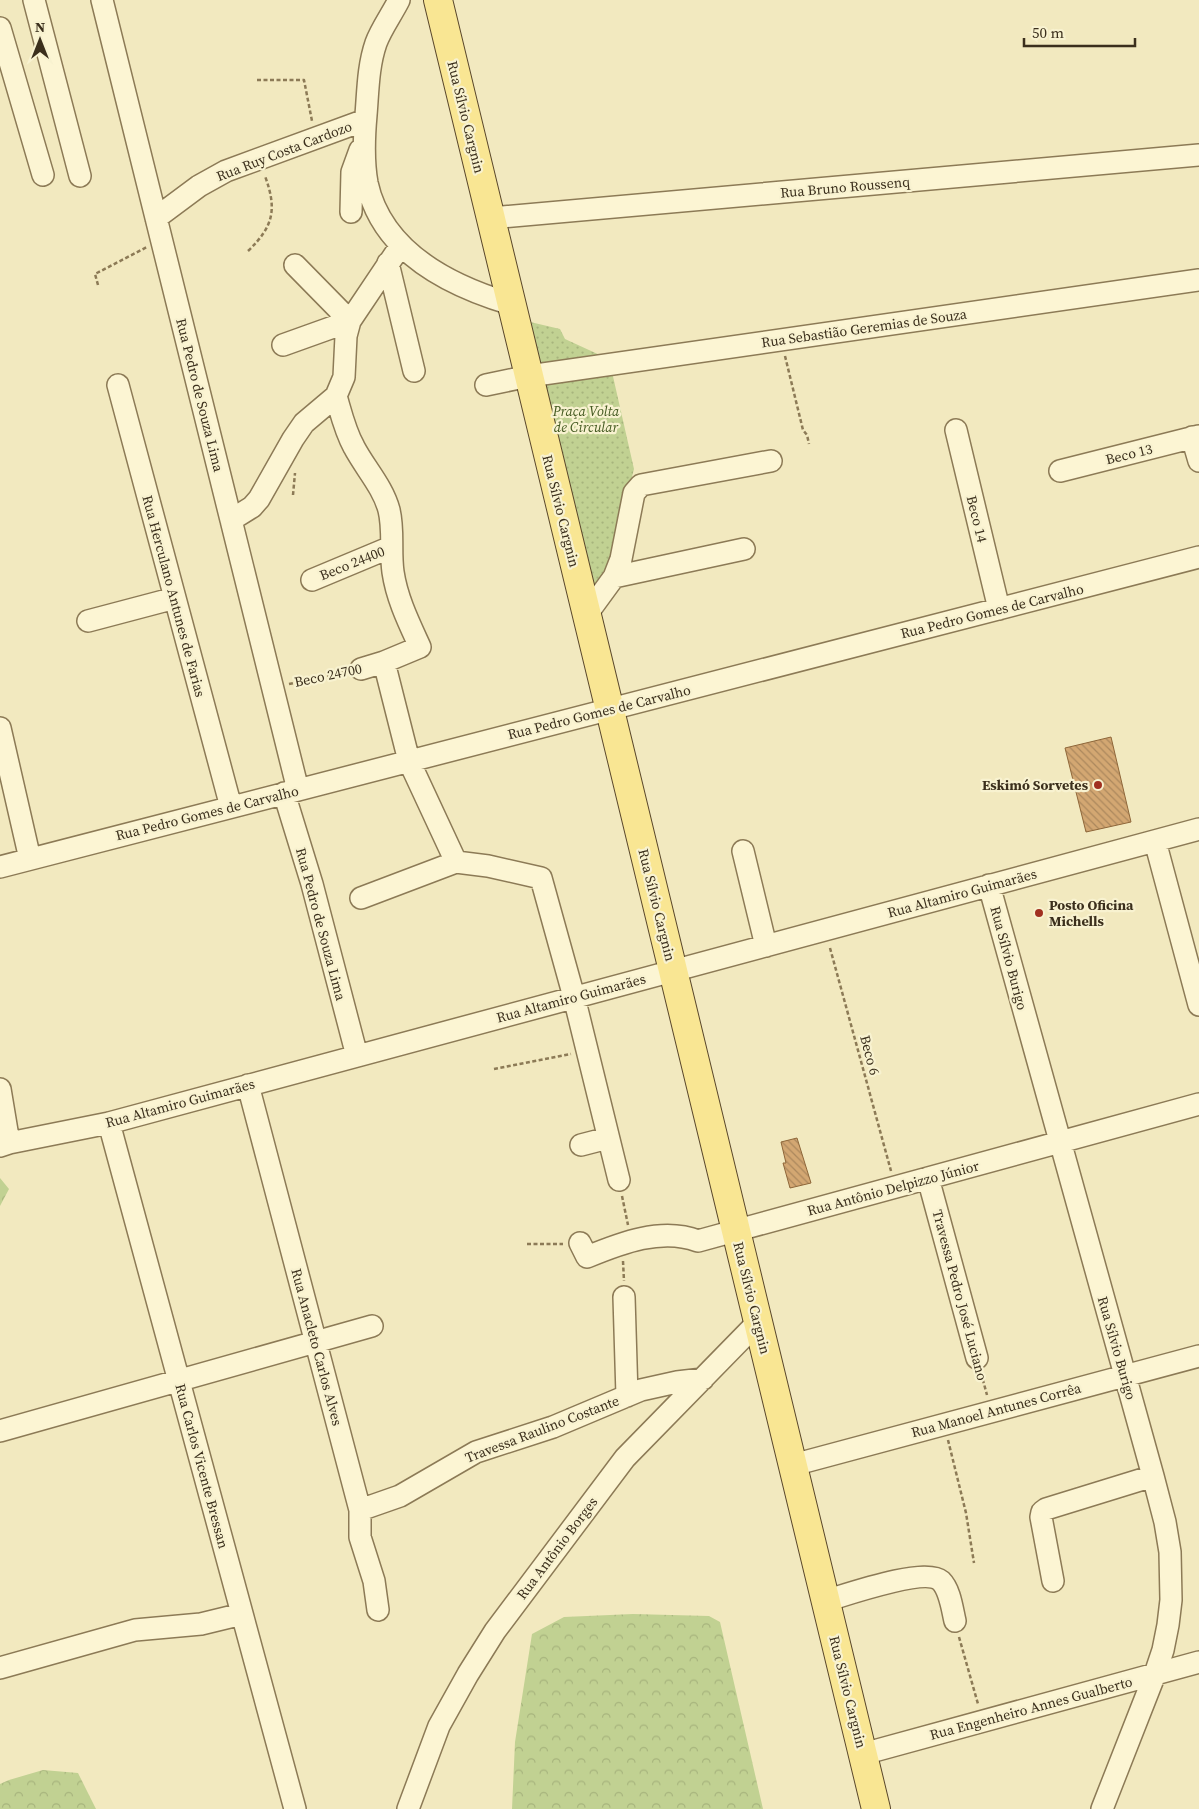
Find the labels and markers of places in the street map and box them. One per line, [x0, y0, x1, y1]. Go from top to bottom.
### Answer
place label: Eskimó Sorvetes [982, 775, 1089, 795]
marker: Eskimó Sorvetes [1092, 779, 1104, 791]
place label: Posto Oficina Michells [1049, 895, 1134, 931]
marker: Posto Oficina Michells [1033, 907, 1045, 919]

